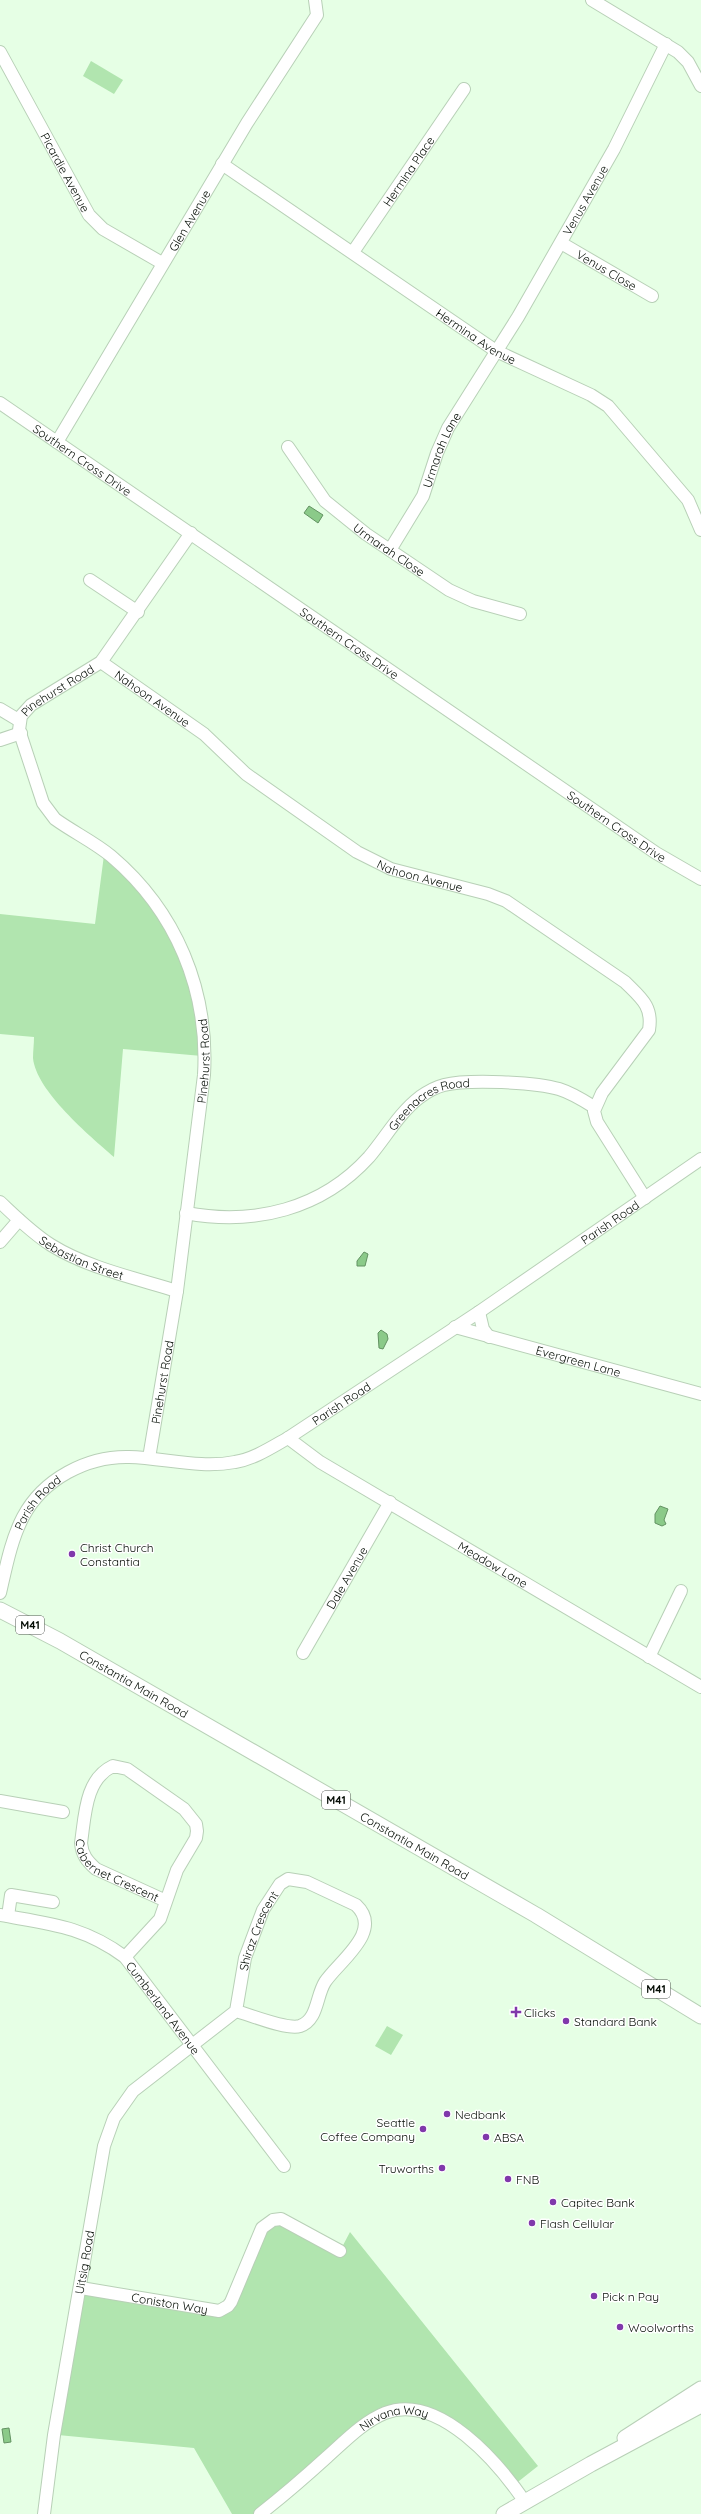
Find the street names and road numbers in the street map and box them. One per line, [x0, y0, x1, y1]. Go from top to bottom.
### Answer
street label: Picardie Avenue [38, 130, 94, 215]
street label: Hermina Place [379, 133, 437, 209]
street label: Venus Avenue [559, 162, 611, 238]
street label: Glen Avenue [165, 187, 213, 254]
street label: Venus Close [574, 246, 640, 293]
street label: Hermina Avenue [433, 305, 519, 367]
street label: Urmarah Lane [419, 409, 464, 489]
street label: Southern Cross Drive [30, 420, 135, 499]
street label: Urmarah Close [351, 519, 428, 579]
street label: Southern Cross Drive [297, 604, 402, 682]
street label: Pinehurst Road [17, 661, 97, 719]
street label: Nahoon Avenue [112, 667, 193, 730]
street label: Southern Cross Drive [565, 787, 669, 865]
street label: Nahoon Avenue [375, 856, 465, 895]
street label: Pinehurst Road [193, 1018, 212, 1104]
street label: Greenacres Road [385, 1075, 470, 1133]
street label: Parish Road [578, 1197, 642, 1247]
street label: Sebastian Street [37, 1232, 125, 1282]
street label: Pinehurst Road [147, 1339, 176, 1425]
street label: Evergreen Lane [534, 1342, 623, 1379]
street label: Parish Road [309, 1378, 373, 1428]
street label: Parish Road [11, 1471, 63, 1532]
street label: Meadow Lane [456, 1538, 531, 1591]
street label: Dale Avenue [323, 1543, 370, 1612]
road number: M41 [16, 1616, 44, 1634]
street label: Constantia Main Road [77, 1646, 191, 1721]
road number: M41 [322, 1791, 350, 1809]
street label: Constantia Main Road [358, 1808, 472, 1882]
street label: Cabernet Crescent [73, 1838, 161, 1904]
street label: Shiraz Crescent [235, 1888, 281, 1972]
street label: Cumberland Avenue [123, 1958, 204, 2057]
road number: M41 [642, 1980, 670, 1998]
street label: Uitsig Road [71, 2229, 97, 2295]
street label: Coniston Way [130, 2289, 209, 2317]
street label: Nirvana Way [356, 2402, 431, 2434]

